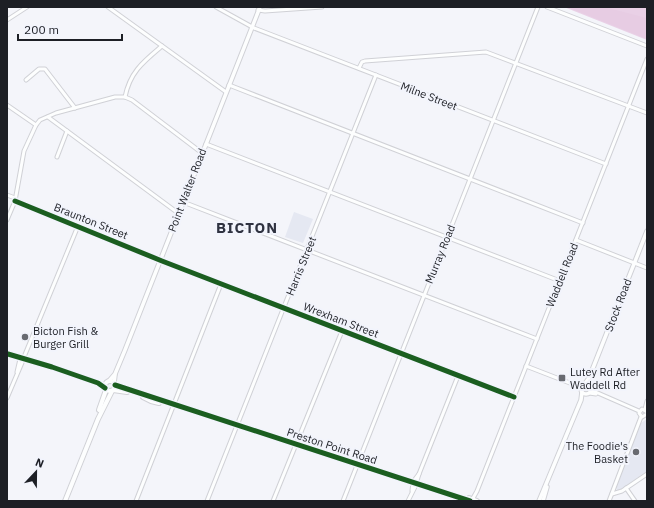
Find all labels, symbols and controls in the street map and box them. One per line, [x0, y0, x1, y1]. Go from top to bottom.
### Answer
scale bar [18, 16, 122, 42]
text: 200 m [24, 22, 59, 37]
street label: Milne Street [399, 79, 460, 113]
street label: Point Walter Road [165, 146, 209, 234]
street label: Braunton Street [52, 200, 130, 242]
district label: BICTON [216, 218, 278, 237]
street label: Murray Road [422, 222, 458, 286]
street label: Harris Street [283, 234, 319, 298]
street label: Waddell Road [543, 241, 581, 309]
street label: Stock Road [602, 277, 634, 333]
street label: Wrexham Street [301, 299, 381, 341]
place label: Bicton Fish & Burger Grill [33, 324, 98, 351]
marker: Bicton Fish & Burger Grill [20, 332, 30, 342]
place label: Lutey Rd After Waddell Rd [570, 365, 640, 392]
marker: Lutey Rd After Waddell Rd [557, 373, 567, 383]
street label: Preston Point Road [285, 425, 379, 467]
place label: The Foodie's Basket [566, 439, 628, 466]
marker: The Foodie's Basket [631, 447, 641, 457]
north arrow [16, 452, 56, 492]
text: N [33, 455, 46, 471]

